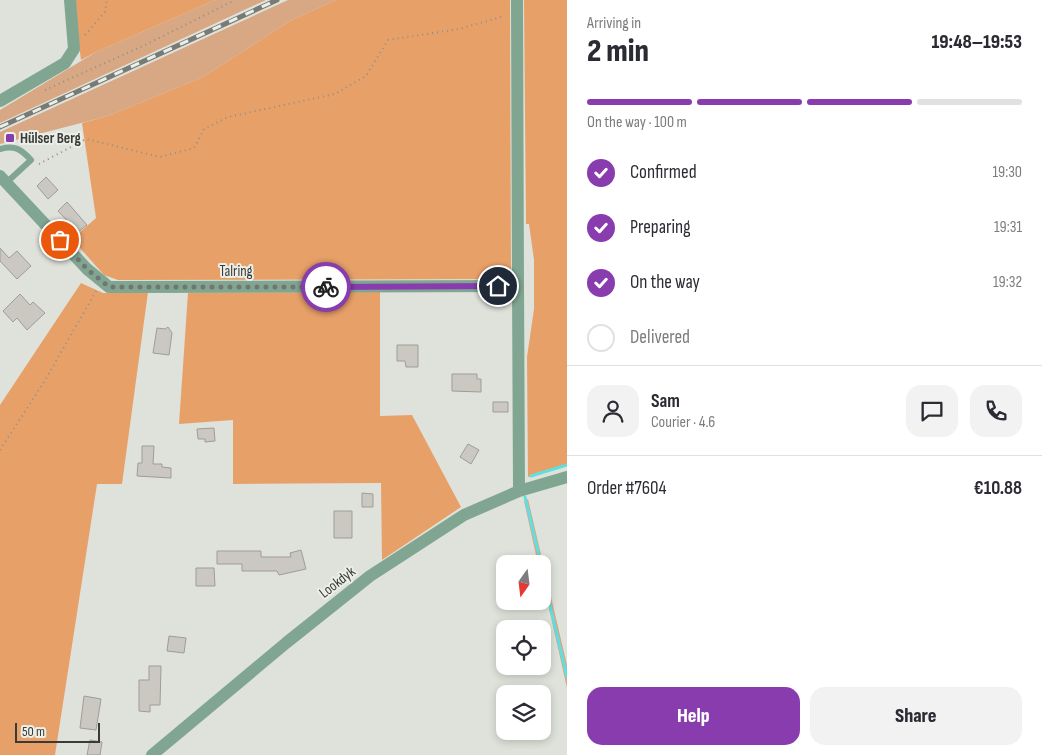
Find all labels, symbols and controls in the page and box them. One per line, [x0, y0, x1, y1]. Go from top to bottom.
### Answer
text: Arriving in [587, 14, 641, 33]
text: 19:48–19:53 [932, 31, 1022, 54]
text: 2 min [587, 32, 649, 71]
text: On the way · 100 m [587, 113, 687, 132]
place label: Hülser Berg [20, 129, 82, 148]
marker: Hülser Berg [4, 132, 16, 144]
icon: check [587, 159, 615, 187]
text: Confirmed [630, 161, 697, 184]
text: 19:30 [992, 163, 1022, 182]
icon: check [587, 214, 615, 242]
text: Preparing [630, 216, 691, 239]
text: 19:31 [994, 218, 1022, 237]
pin [39, 219, 81, 261]
icon: bag [46, 226, 74, 254]
street label: Talring [219, 262, 253, 281]
courier [301, 262, 351, 312]
pin [477, 265, 519, 307]
icon: check [587, 269, 615, 297]
text: On the way [630, 271, 700, 294]
icon: home [484, 272, 512, 300]
icon: bike [312, 273, 340, 301]
text: 19:32 [993, 273, 1022, 292]
text: Delivered [630, 326, 690, 349]
button: person [587, 385, 639, 437]
button: chat [906, 385, 958, 437]
button: phone [970, 385, 1022, 437]
text: Sam [651, 390, 680, 413]
text: Courier · 4.6 [651, 413, 715, 432]
text: Order #7604 [587, 477, 667, 500]
text: €10.88 [974, 477, 1022, 500]
north arrow [496, 555, 551, 610]
map controls [496, 555, 551, 740]
street label: Lookdyk [315, 562, 360, 603]
button: locate [496, 620, 551, 675]
button: layers [496, 685, 551, 740]
button: Help [587, 687, 800, 745]
button: Share [810, 687, 1022, 745]
scale bar [15, 720, 100, 743]
text: 50 m [22, 723, 45, 740]

